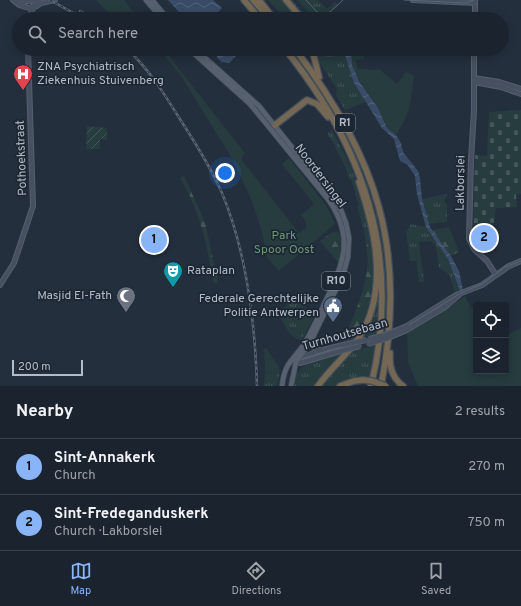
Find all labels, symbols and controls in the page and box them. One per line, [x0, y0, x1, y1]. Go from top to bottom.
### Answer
search box [12, 12, 509, 56]
icon: search [26, 23, 48, 45]
text: Search here [58, 25, 138, 44]
place label: ZNA Psychiatrisch Ziekenhuis Stuivenberg [37, 59, 164, 89]
hospital icon: ZNA Psychiatrisch Ziekenhuis Stuivenberg [12, 63, 34, 91]
road number: R1 [335, 114, 355, 132]
street label: Pothoekstraat [13, 120, 31, 196]
street label: Noordersingel [291, 141, 349, 211]
street label: Lakborslei [453, 155, 469, 211]
your location [215, 163, 235, 183]
pin: 2 [471, 223, 497, 253]
pin: 1 [141, 225, 167, 255]
park label: Park Spoor Oost [254, 228, 314, 258]
theatre icon: Rataplan [162, 260, 184, 288]
place label: Rataplan [187, 263, 235, 279]
road number: R10 [322, 272, 350, 290]
mosque icon: Masjid El-Fath [115, 285, 137, 313]
place label: Masjid El-Fath [37, 288, 112, 304]
place label: Federale Gerechtelijke Politie Antwerpen [199, 291, 319, 321]
public building icon: Federale Gerechtelijke Politie Antwerpen [322, 295, 344, 323]
map controls [473, 302, 509, 374]
button: locate [473, 302, 509, 338]
street label: Turnhoutsebaan [300, 315, 390, 355]
button: layers [473, 338, 509, 374]
scale bar [12, 358, 83, 377]
text: 200 m [18, 360, 51, 374]
text: Nearby [16, 401, 73, 423]
text: 2 results [455, 404, 505, 420]
text: Sint-Annakerk [54, 449, 155, 468]
text: 1 [26, 459, 32, 475]
text: 270 m [468, 459, 505, 475]
text: Church [54, 468, 96, 484]
text: Sint-Fredeganduskerk [54, 505, 209, 524]
text: 2 [25, 515, 33, 531]
text: 750 m [468, 515, 505, 531]
text: Church · Lakborslei [54, 524, 162, 540]
tab: Map [70, 560, 92, 598]
tab: Directions [231, 560, 281, 598]
tab: Saved [421, 560, 451, 598]

